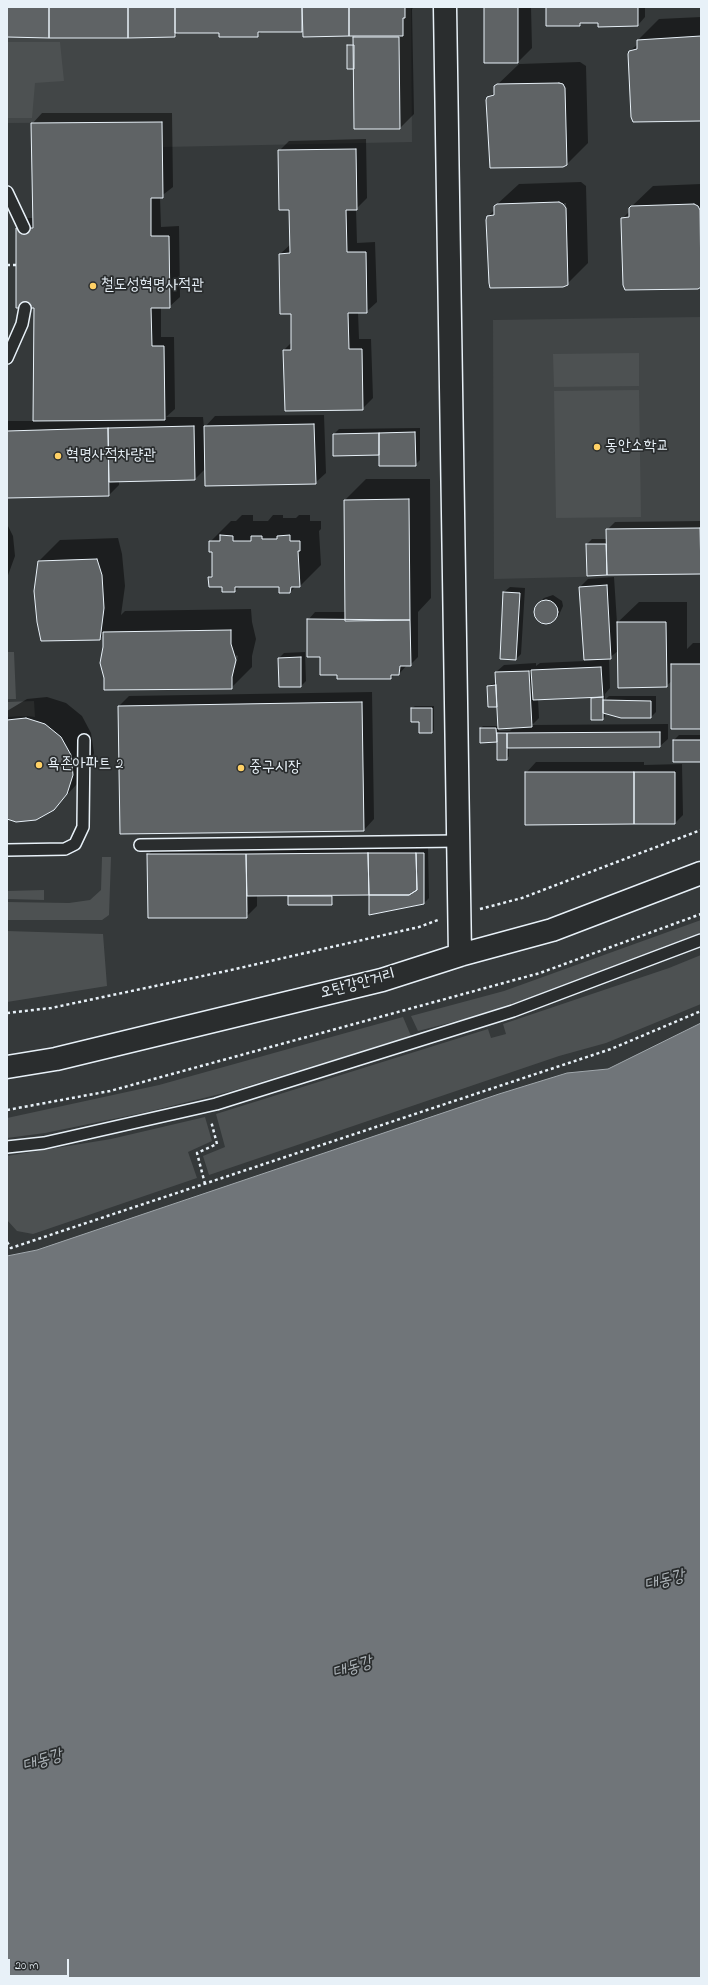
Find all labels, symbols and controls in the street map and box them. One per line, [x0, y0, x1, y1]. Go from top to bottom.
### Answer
place label: 철도성혁명사적관 [101, 276, 204, 296]
marker: 철도성혁명사적관 [88, 281, 98, 291]
place label: 동안소학교 [605, 437, 669, 457]
marker: 동안소학교 [592, 442, 602, 452]
place label: 혁명사적차량관 [66, 446, 156, 466]
marker: 혁명사적차량관 [53, 451, 63, 461]
place label: 욕존아파트 2 [47, 755, 123, 775]
place label: 중구시장 [249, 758, 300, 778]
marker: 욕존아파트 2 [34, 760, 44, 770]
marker: 중구시장 [236, 763, 246, 773]
street label: 오탄강안거리 [318, 966, 398, 1004]
water label: 대동강 [643, 1567, 687, 1597]
water label: 대동강 [330, 1653, 376, 1685]
water label: 대동강 [20, 1746, 66, 1778]
scale bar [10, 1951, 71, 1977]
text: 20 m [15, 1957, 38, 1975]

